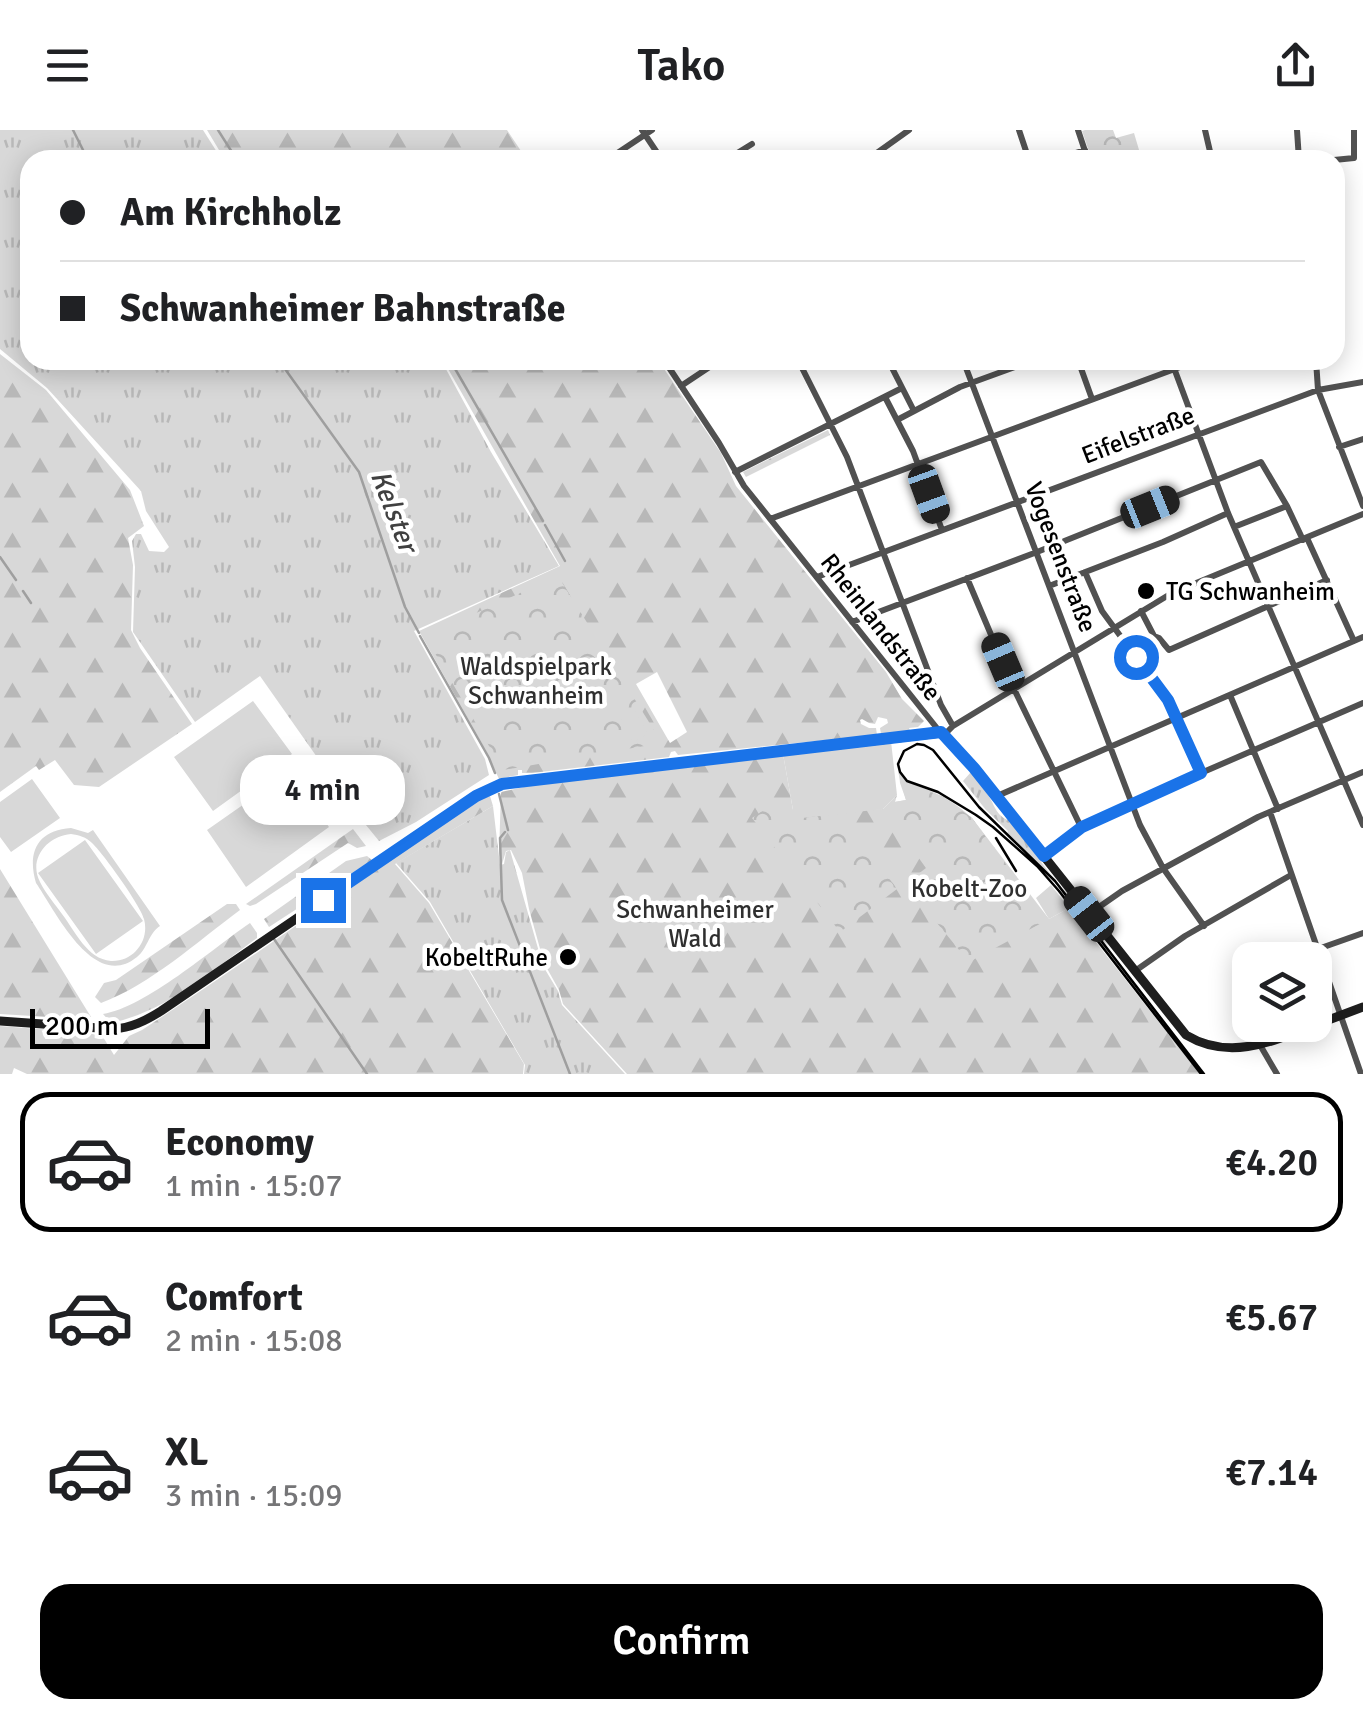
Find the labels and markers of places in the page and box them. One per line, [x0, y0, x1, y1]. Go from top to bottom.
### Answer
place label: TG Schwanheim [1166, 576, 1335, 607]
marker: TG Schwanheim [1135, 580, 1157, 602]
place label: KobeltRuhe [425, 942, 548, 973]
marker: KobeltRuhe [557, 946, 579, 968]

